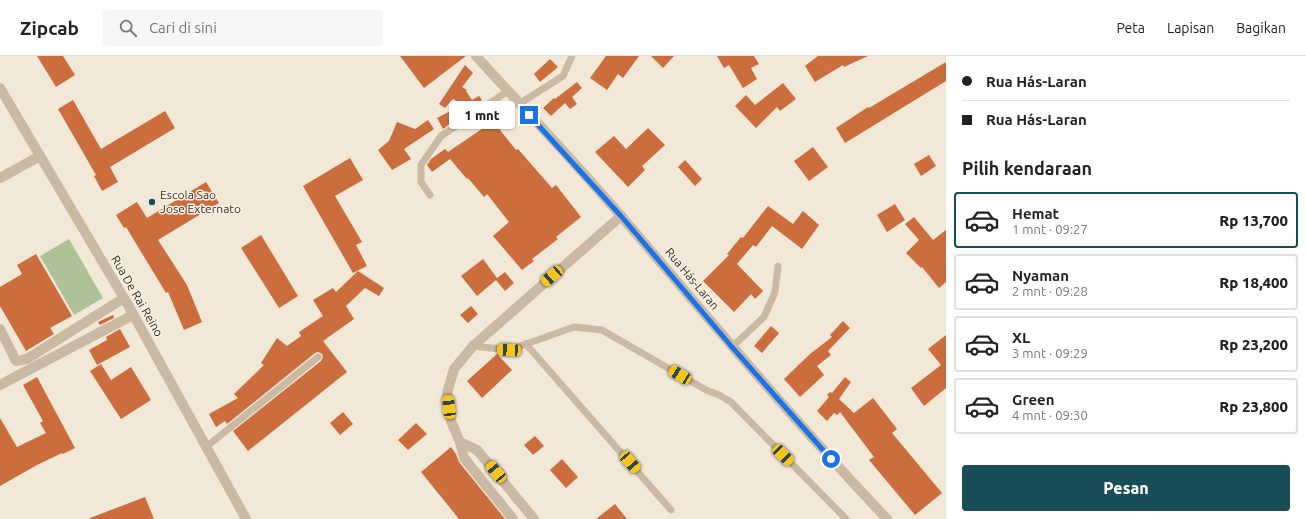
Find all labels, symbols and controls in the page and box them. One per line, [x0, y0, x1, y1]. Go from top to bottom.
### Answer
search box [103, 10, 383, 46]
text: Zipcab [20, 17, 79, 39]
icon: search [117, 17, 139, 39]
text: Cari di sini [149, 19, 217, 36]
text: Peta [1117, 20, 1145, 36]
text: Lapisan [1167, 20, 1214, 36]
text: Bagikan [1236, 20, 1286, 36]
text: Rua Hás-Laran [986, 73, 1087, 90]
callout: 1 mnt [449, 101, 515, 129]
route end [520, 106, 538, 124]
text: 1 mnt [464, 108, 500, 122]
text: Rua Hás-Laran [986, 111, 1087, 128]
text: Pilih kendaraan [962, 158, 1092, 178]
place label: Escola Sao Jose Externato [160, 188, 241, 215]
marker: Escola Sao Jose Externato [147, 197, 157, 207]
icon: car [964, 202, 1000, 238]
text: Hemat [1012, 205, 1059, 222]
text: Rp 13,700 [1219, 212, 1288, 229]
text: 1 mnt · 09:27 [1012, 222, 1088, 236]
street label: Rua Hás-Laran [663, 245, 722, 312]
street label: Rua De Rai Reino [109, 253, 166, 339]
car [539, 264, 565, 288]
icon: car [964, 264, 1000, 300]
text: Nyaman [1012, 267, 1069, 284]
text: Rp 18,400 [1219, 274, 1288, 291]
text: 2 mnt · 09:28 [1012, 284, 1088, 298]
icon: car [964, 326, 1000, 362]
text: XL [1012, 329, 1030, 346]
text: Rp 23,200 [1219, 336, 1288, 353]
car [497, 343, 521, 357]
text: 3 mnt · 09:29 [1012, 346, 1088, 360]
car [667, 364, 693, 386]
icon: car [964, 388, 1000, 424]
text: Green [1012, 391, 1054, 408]
car [442, 394, 456, 420]
text: Rp 23,800 [1219, 398, 1288, 415]
text: 4 mnt · 09:30 [1012, 408, 1088, 422]
car [770, 442, 796, 468]
car [618, 449, 642, 475]
route start [822, 450, 840, 468]
car [484, 459, 508, 485]
button: Pesan [962, 465, 1290, 511]

